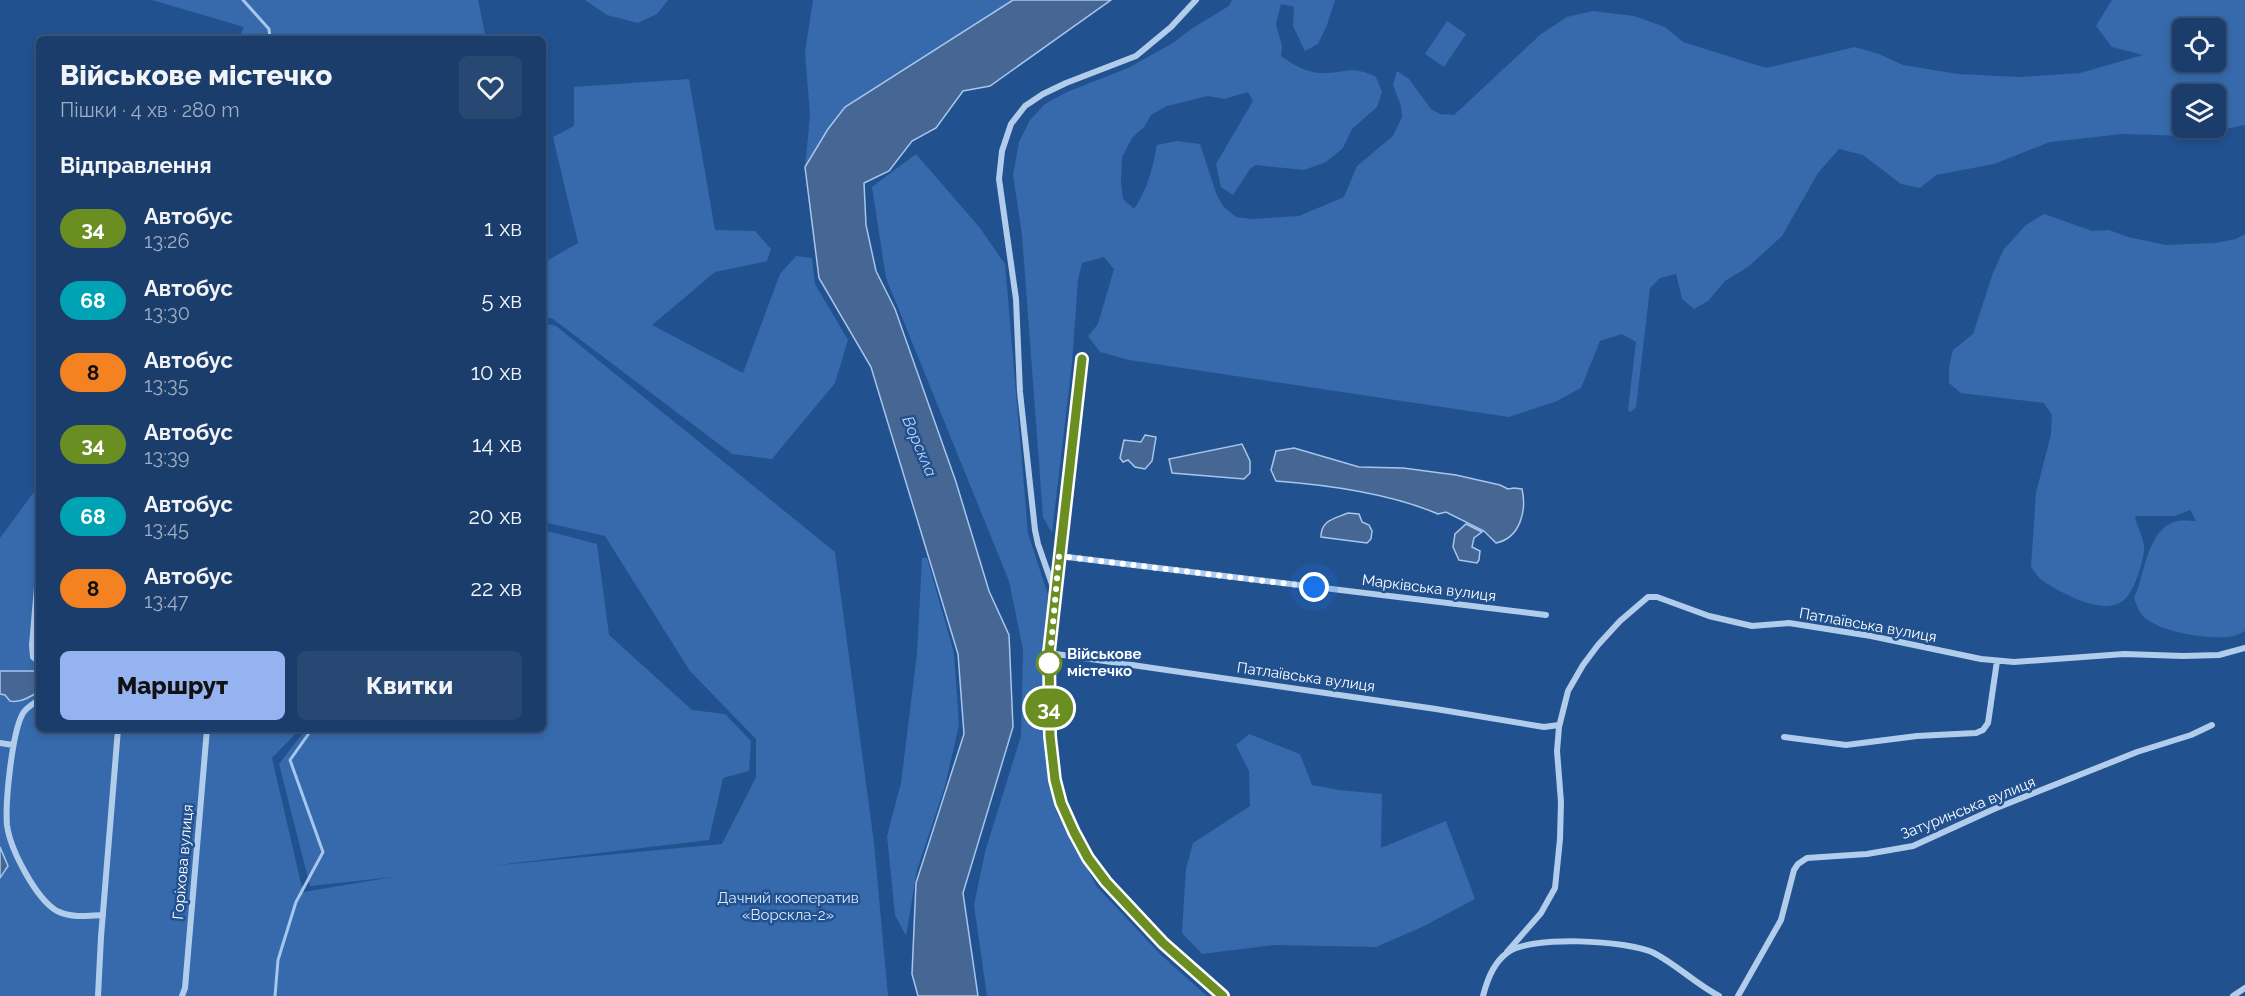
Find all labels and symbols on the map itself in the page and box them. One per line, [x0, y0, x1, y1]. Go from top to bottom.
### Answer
water label: Ворскла [898, 413, 941, 480]
street label: Марківська вулиця [1361, 571, 1497, 605]
your location [1299, 572, 1329, 602]
street label: Патлаївська вулиця [1798, 604, 1938, 646]
place label: Військове містечко [1067, 645, 1141, 680]
marker: Військове містечко [1036, 650, 1062, 676]
street label: Патлаївська вулиця [1236, 658, 1376, 696]
line badge: 34 [1022, 688, 1076, 728]
street label: Затуринська вулиця [1898, 773, 2038, 843]
street label: Горіхова вулиця [169, 804, 197, 920]
park label: Дачний кооператив «Ворскла-2» [717, 889, 859, 924]

